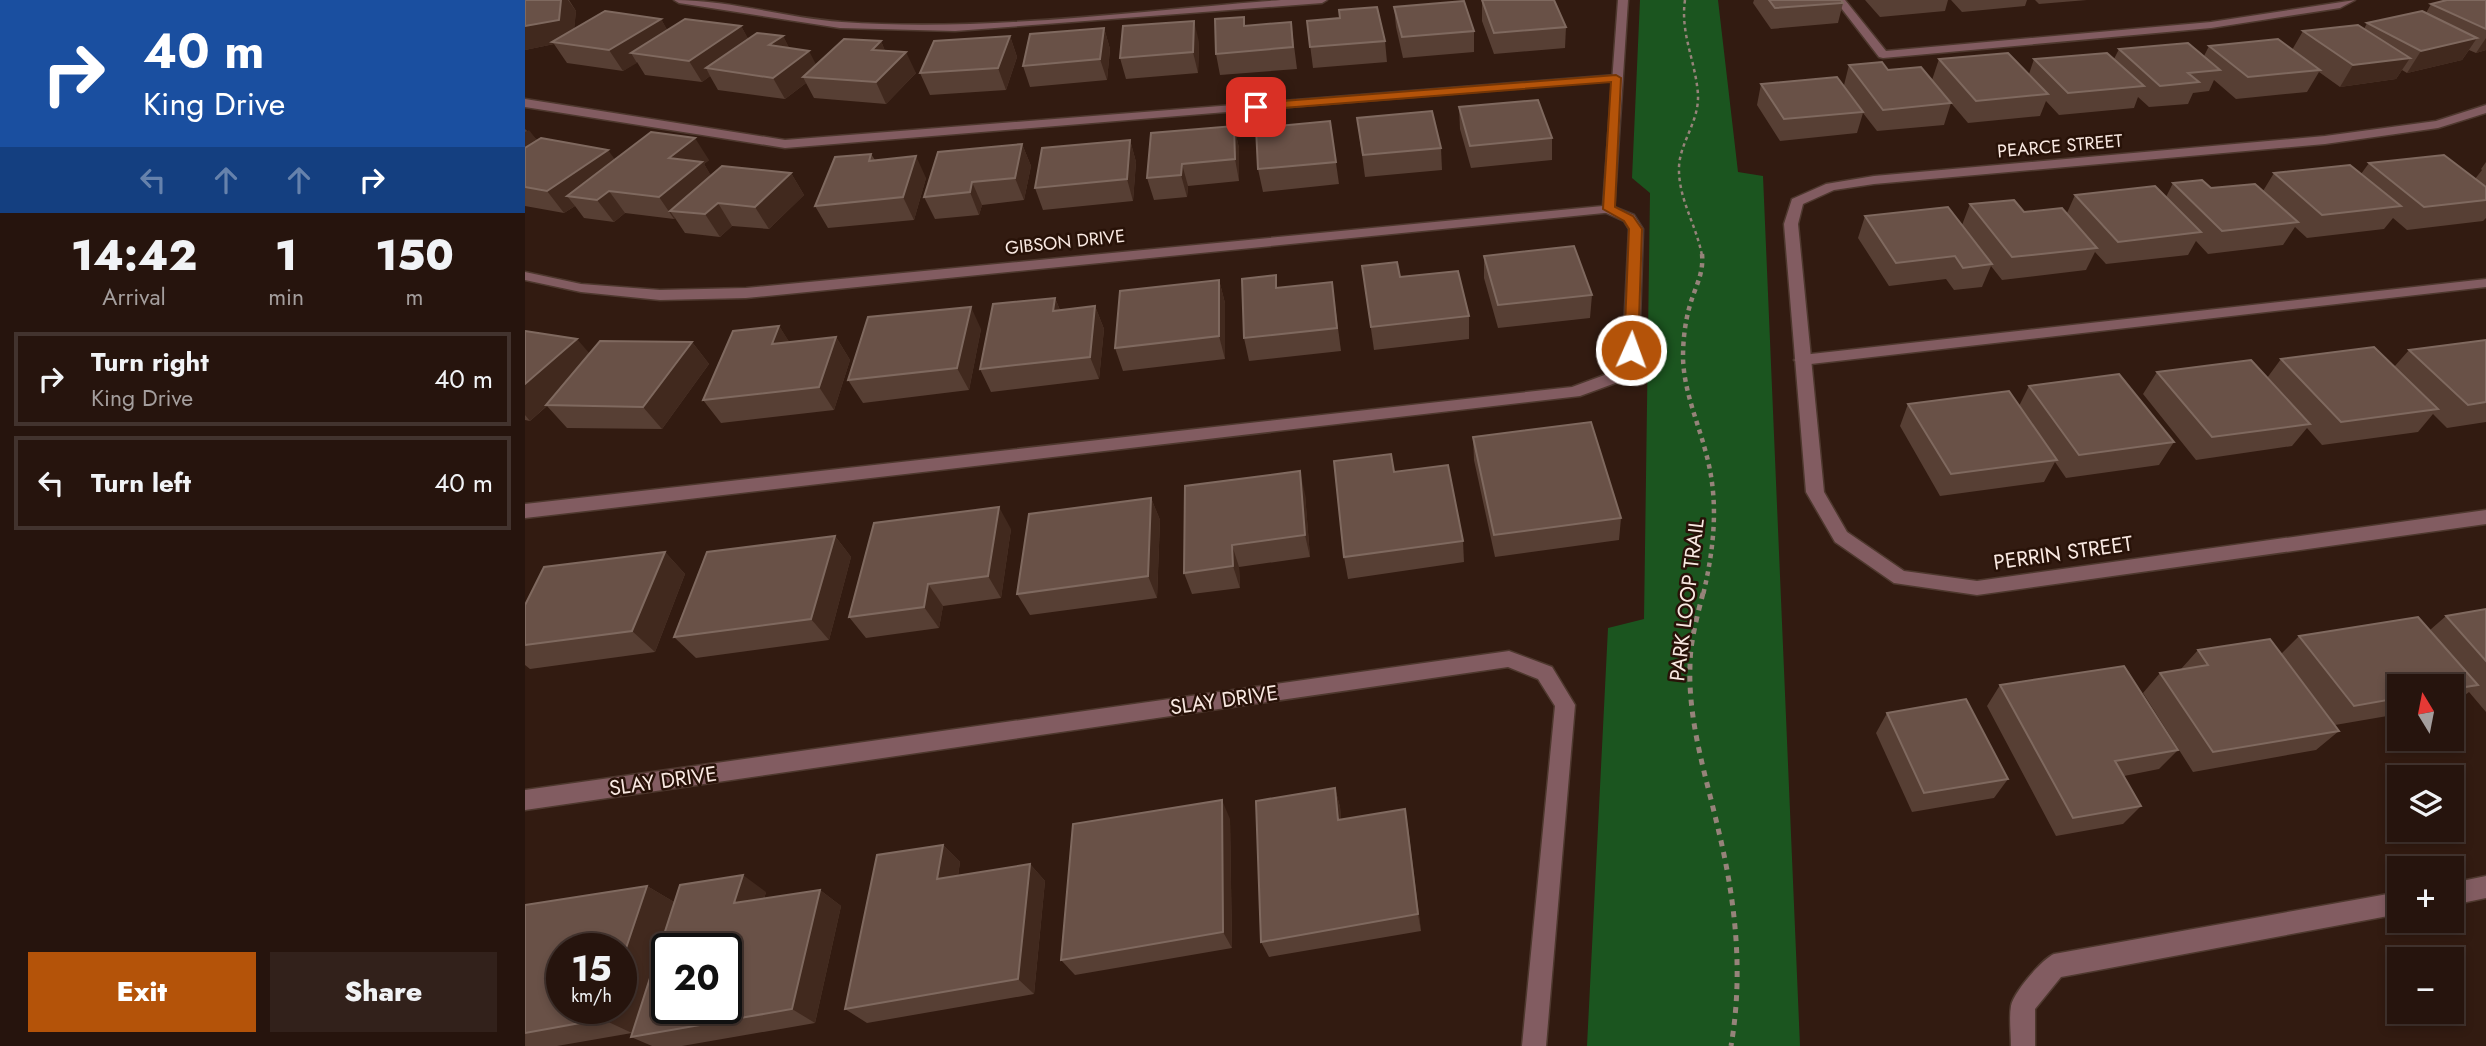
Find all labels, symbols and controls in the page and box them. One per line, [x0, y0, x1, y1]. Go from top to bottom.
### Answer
text: 40 m [143, 16, 265, 86]
icon: right [28, 28, 119, 119]
pin [1226, 77, 1286, 137]
text: King Drive [143, 81, 285, 127]
icon: arrive [1237, 88, 1275, 126]
street label: PEARCE STREET [1996, 128, 2124, 164]
icon: left [134, 161, 172, 199]
icon: ahead [207, 161, 245, 199]
icon: ahead [280, 161, 318, 199]
icon: right [353, 161, 391, 199]
street label: GIBSON DRIVE [1004, 223, 1126, 261]
text: 14:42 [71, 225, 197, 286]
text: 1 [275, 225, 297, 286]
text: 150 [375, 225, 454, 286]
text: Arrival [102, 280, 166, 314]
text: min [268, 280, 304, 314]
text: m [406, 280, 424, 314]
position arrow [1594, 313, 1668, 387]
text: Turn right [91, 343, 209, 381]
icon: right [32, 360, 70, 398]
text: 40 m [434, 360, 493, 398]
text: King Drive [91, 381, 193, 415]
icon: left [32, 464, 70, 502]
text: Turn left [91, 464, 191, 502]
text: 40 m [434, 464, 493, 502]
street label: PARK LOOP TRAIL [1662, 516, 1712, 683]
street label: PERRIN STREET [1991, 528, 2135, 578]
north arrow [2387, 674, 2464, 751]
map controls [2387, 674, 2464, 1024]
street label: SLAY DRIVE [1168, 678, 1280, 722]
street label: SLAY DRIVE [607, 759, 719, 803]
button: layers [2387, 765, 2464, 842]
button: + [2387, 856, 2464, 933]
speed limit sign: 20 [651, 933, 742, 1024]
text: 15 [571, 944, 612, 994]
button: − [2387, 947, 2464, 1024]
button: Exit [28, 952, 256, 1032]
button: Share [270, 952, 497, 1032]
text: km/h [571, 983, 612, 1009]

